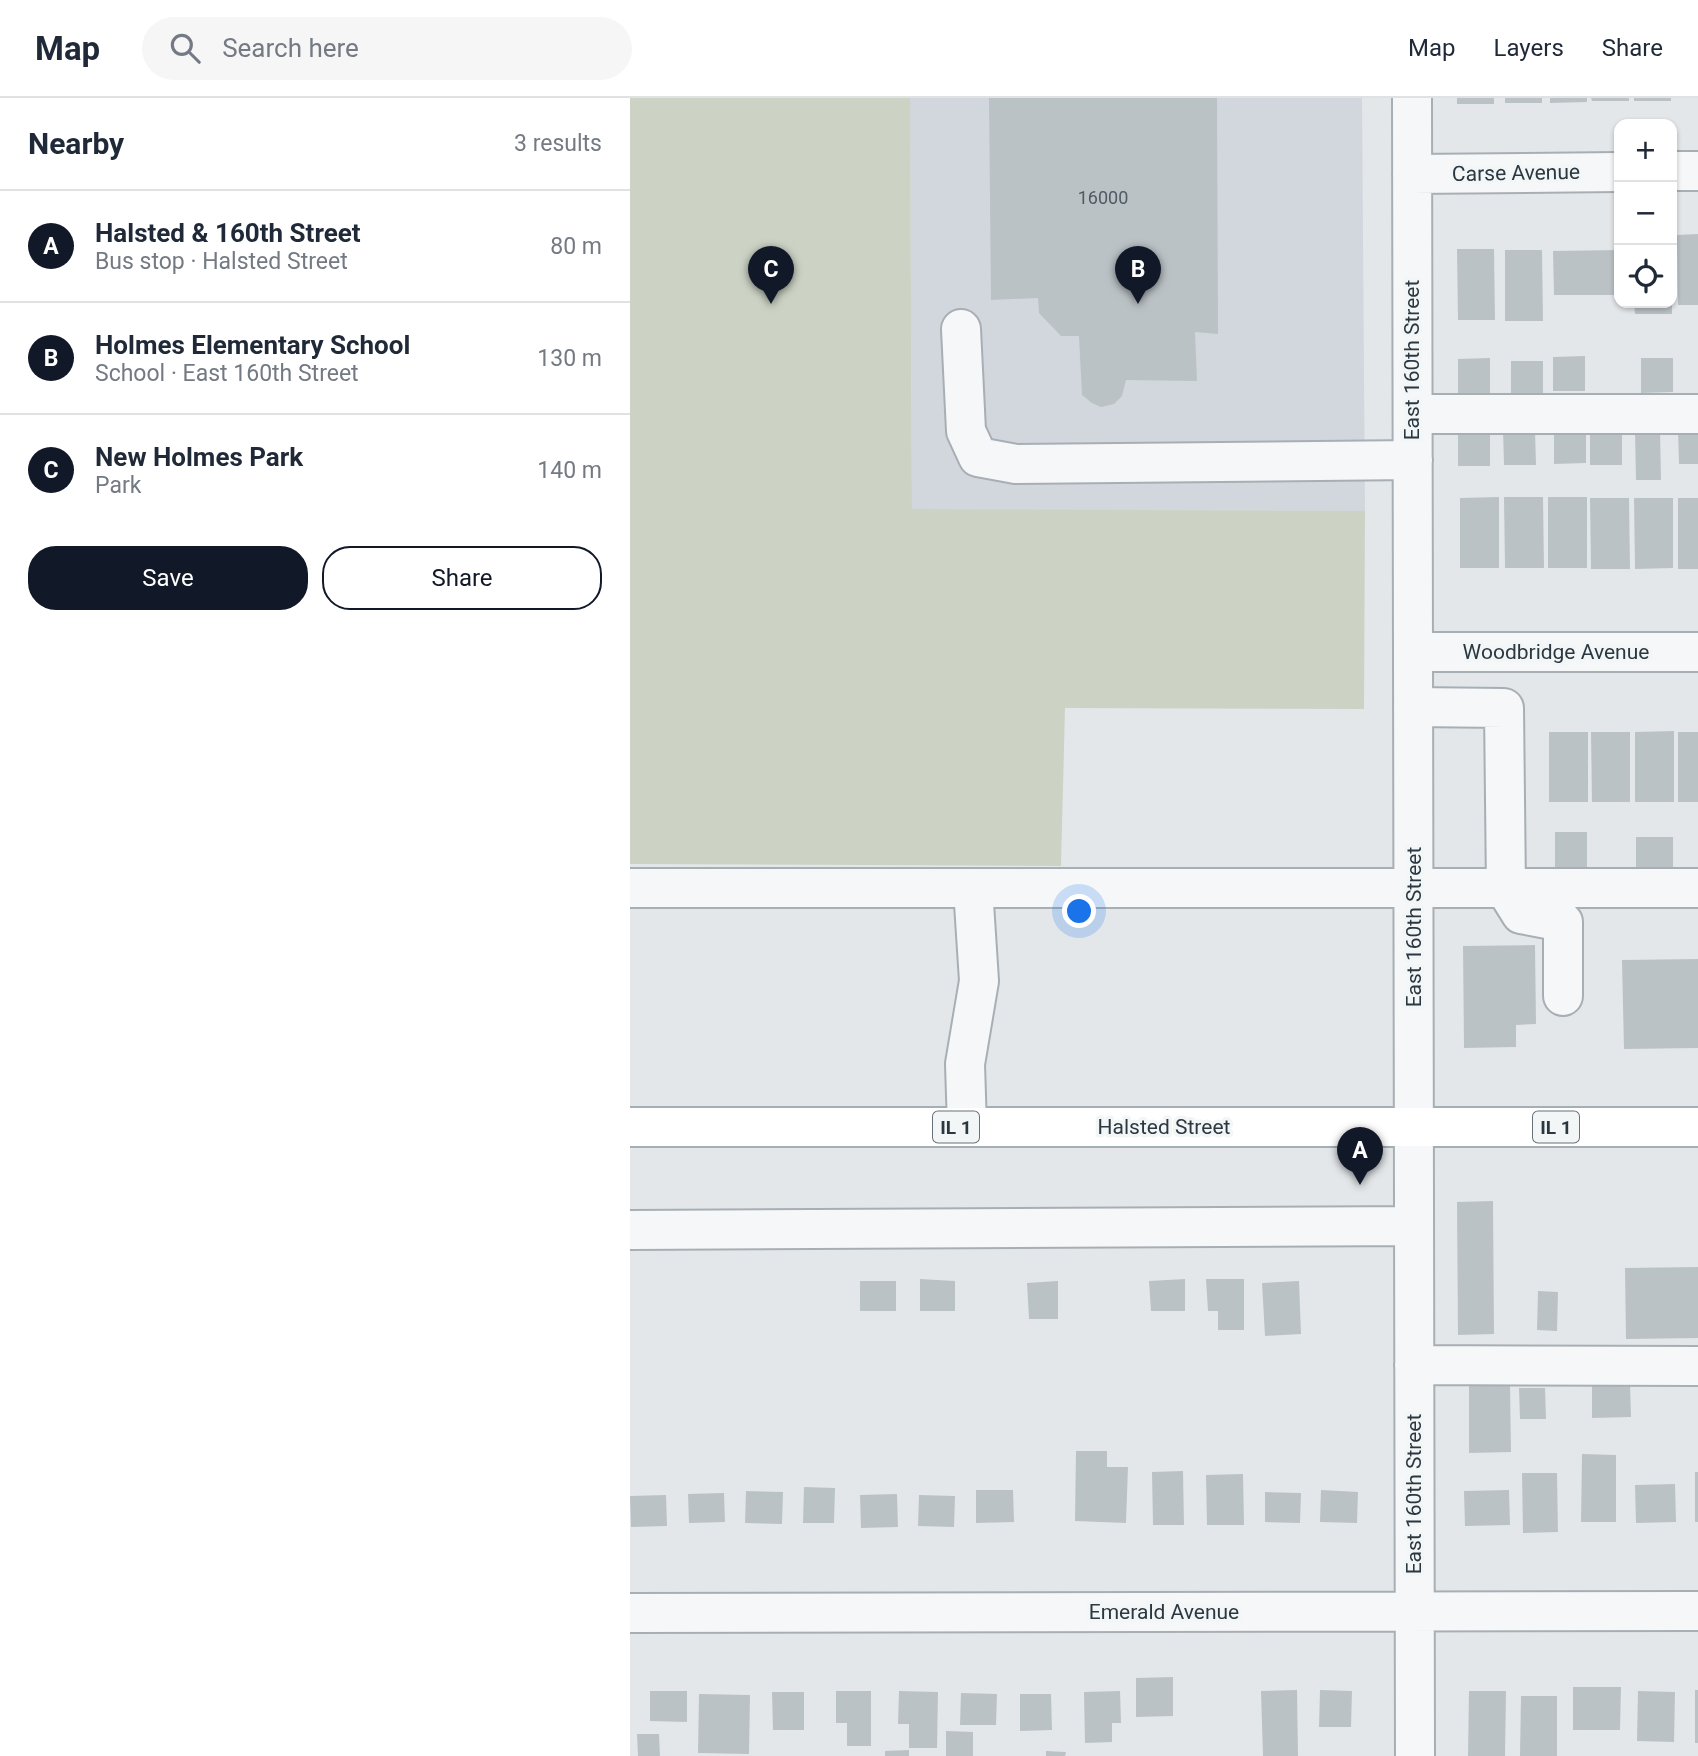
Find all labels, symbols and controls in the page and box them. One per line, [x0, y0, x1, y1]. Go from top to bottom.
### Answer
search box [142, 17, 632, 80]
text: Map [35, 29, 100, 68]
icon: search [166, 29, 204, 67]
text: Search here [222, 33, 359, 63]
text: Map [1408, 34, 1456, 62]
text: Layers [1494, 34, 1564, 62]
text: Share [1602, 34, 1663, 62]
map controls [1614, 119, 1677, 308]
button: + [1614, 119, 1677, 182]
text: Nearby [28, 126, 124, 161]
text: 3 results [514, 130, 602, 157]
street label: Carse Avenue [1452, 160, 1580, 186]
button: − [1614, 182, 1677, 245]
house number: 16000 [1078, 187, 1128, 208]
text: Halsted & 160th Street [95, 218, 361, 248]
text: A [43, 233, 59, 260]
text: 80 m [550, 233, 602, 260]
button: locate [1614, 245, 1677, 308]
pin: C [748, 246, 794, 304]
pin: B [1115, 246, 1161, 304]
text: Bus stop · Halsted Street [95, 248, 348, 275]
street label: East 160th Street [1400, 280, 1424, 440]
text: Holmes Elementary School [95, 330, 410, 360]
text: B [44, 345, 58, 372]
text: 130 m [537, 345, 602, 372]
text: School · East 160th Street [95, 360, 359, 387]
text: New Holmes Park [95, 442, 303, 472]
text: C [43, 457, 59, 484]
text: 140 m [537, 457, 602, 484]
text: Park [95, 472, 141, 499]
button: Save [28, 546, 308, 610]
button: Share [322, 546, 602, 610]
street label: Woodbridge Avenue [1463, 640, 1649, 664]
street label: East 160th Street [1402, 847, 1426, 1007]
your location [1062, 894, 1096, 928]
road number: IL 1 [933, 1112, 979, 1142]
road number: IL 1 [1533, 1112, 1579, 1142]
street label: Halsted Street [1098, 1115, 1231, 1139]
pin: A [1337, 1127, 1383, 1185]
street label: East 160th Street [1402, 1414, 1426, 1574]
street label: Emerald Avenue [1089, 1600, 1239, 1624]

